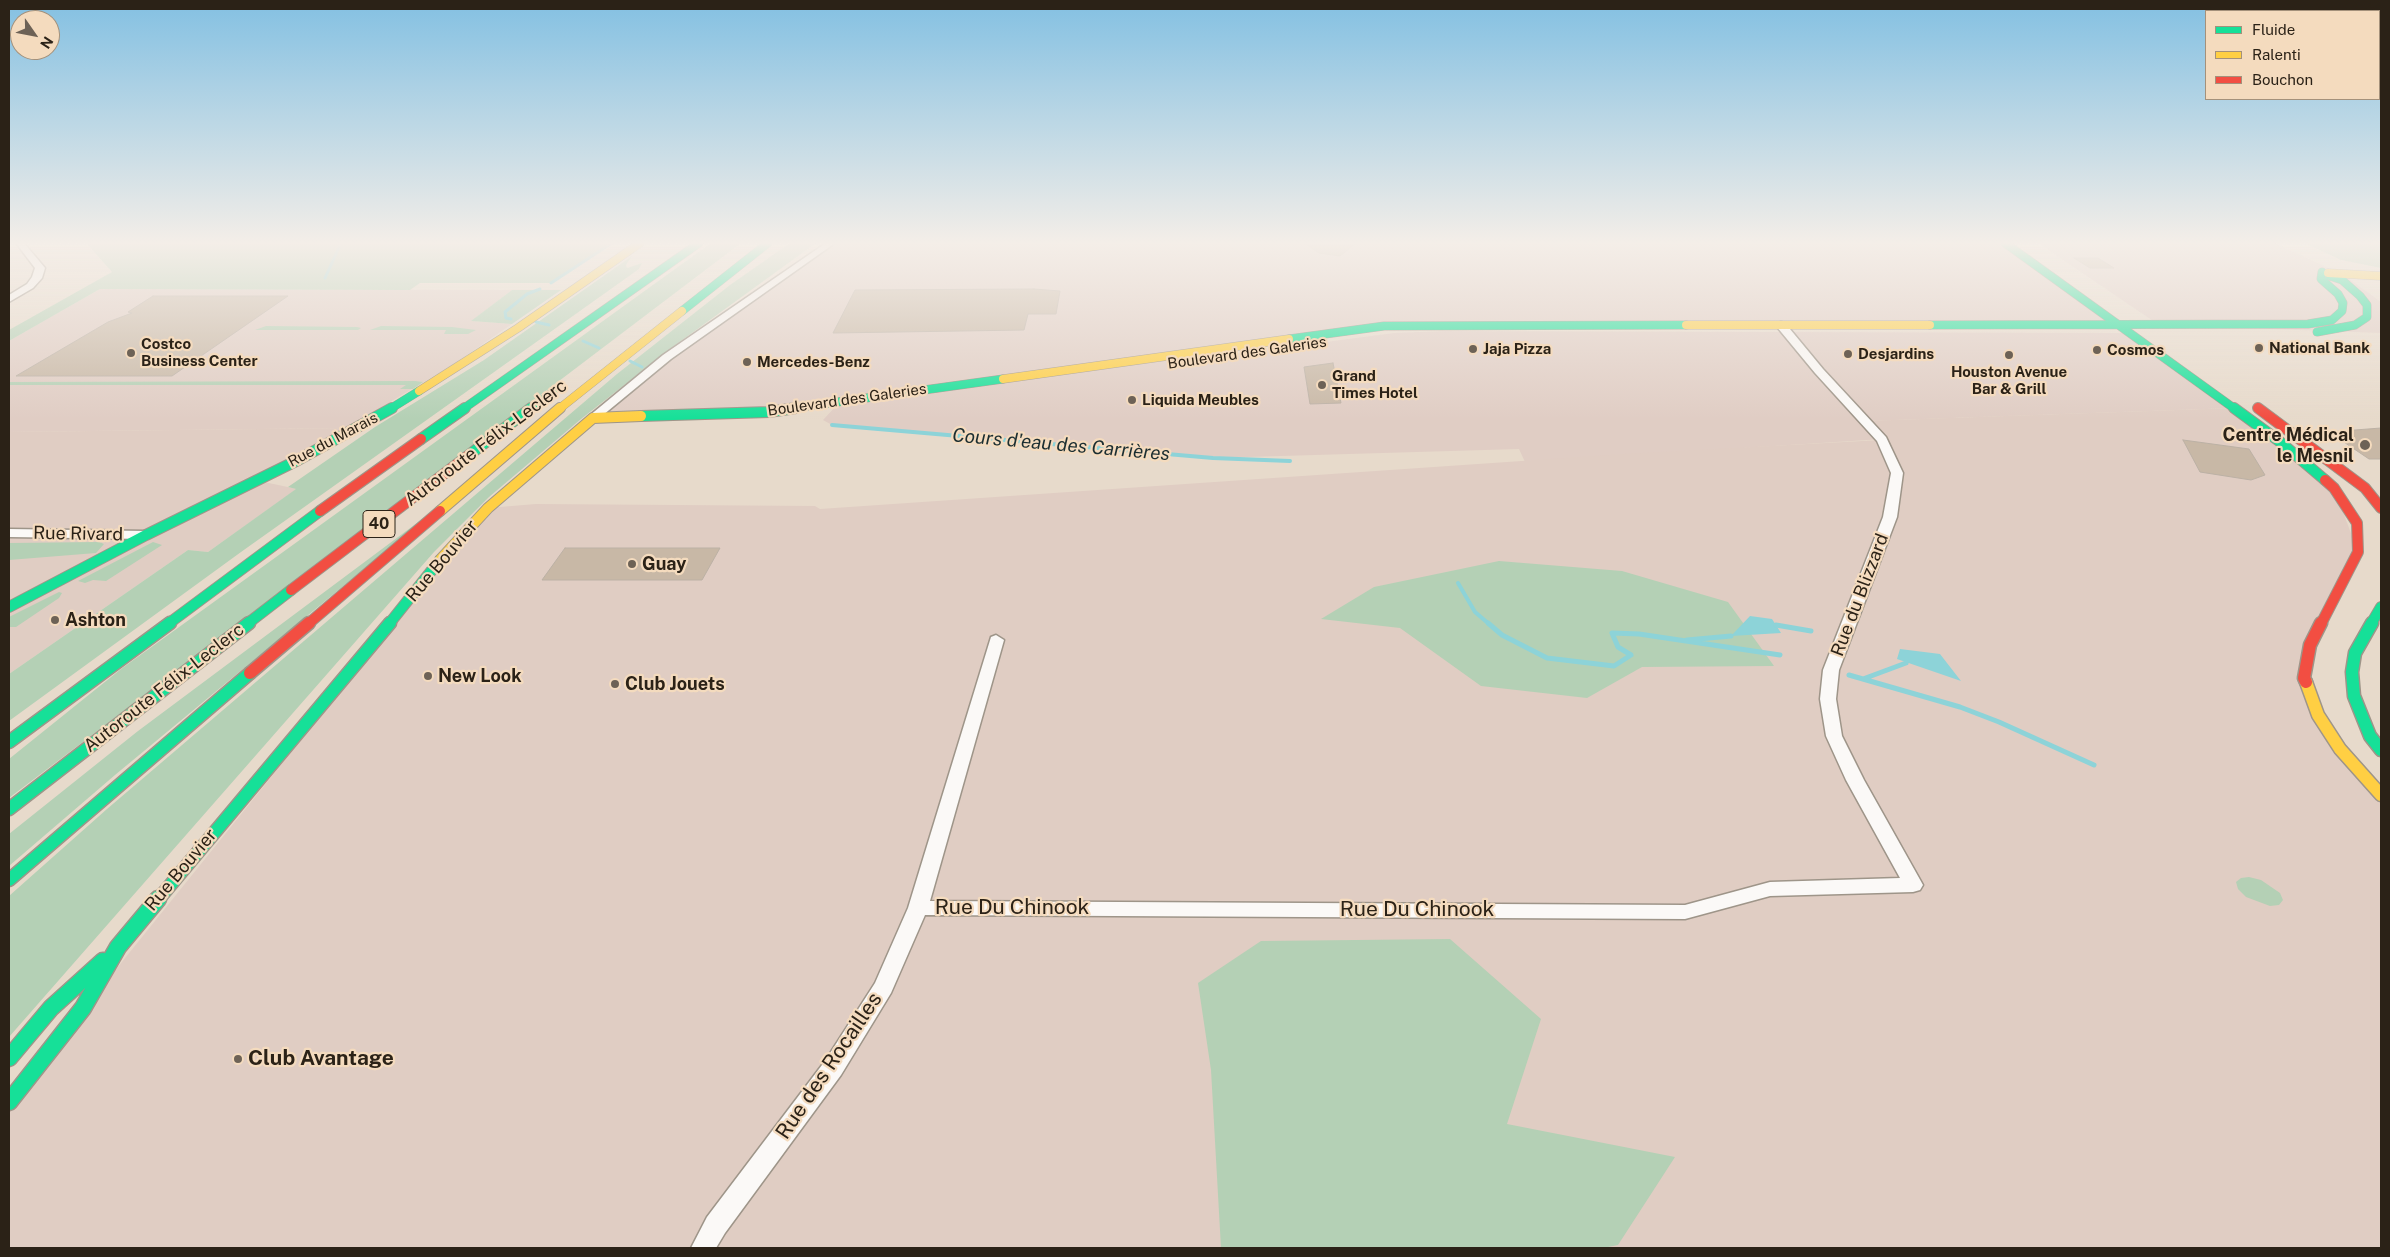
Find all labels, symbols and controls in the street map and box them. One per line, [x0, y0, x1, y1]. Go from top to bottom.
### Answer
north arrow [10, 10, 60, 60]
legend [2205, 10, 2380, 100]
text: Fluide [2252, 21, 2295, 38]
text: N [37, 34, 56, 52]
text: Ralenti [2252, 46, 2301, 63]
text: Bouchon [2252, 71, 2313, 88]
street label: Boulevard des Galeries [1166, 333, 1328, 373]
place label: Costco Business Center [141, 335, 258, 370]
place label: National Bank [2269, 339, 2370, 357]
place label: Jaja Pizza [1483, 340, 1551, 358]
place label: Cosmos [2107, 341, 2164, 359]
marker: National Bank [2253, 342, 2265, 354]
marker: Jaja Pizza [1467, 343, 1479, 355]
marker: Cosmos [2091, 344, 2103, 356]
place label: Desjardins [1858, 345, 1934, 363]
marker: Costco Business Center [125, 347, 137, 359]
marker: Desjardins [1842, 348, 1854, 360]
marker: Houston Avenue Bar & Grill [2003, 349, 2015, 361]
place label: Mercedes-Benz [757, 353, 870, 371]
marker: Mercedes-Benz [741, 356, 753, 368]
place label: Houston Avenue Bar & Grill [1951, 363, 2067, 398]
place label: Grand Times Hotel [1332, 367, 1418, 402]
street label: Autoroute Félix-Leclerc [401, 375, 571, 511]
marker: Grand Times Hotel [1316, 379, 1328, 391]
street label: Boulevard des Galeries [766, 380, 928, 420]
place label: Liquida Meubles [1142, 391, 1259, 409]
marker: Liquida Meubles [1126, 394, 1138, 406]
street label: Rue du Marais [285, 409, 381, 471]
water label: Cours d'eau des Carrières [951, 424, 1171, 466]
place label: Centre Médical le Mesnil [2223, 424, 2354, 466]
marker: Centre Médical le Mesnil [2358, 438, 2372, 452]
road number: 40 [363, 510, 395, 538]
street label: Rue Bouvier [401, 516, 483, 606]
street label: Rue Rivard [33, 522, 123, 546]
street label: Rue du Blizzard [1827, 531, 1893, 659]
place label: Guay [642, 553, 686, 575]
marker: Guay [626, 558, 638, 570]
place label: Ashton [65, 609, 126, 631]
marker: Ashton [49, 614, 61, 626]
street label: Autoroute Félix-Leclerc [80, 619, 248, 757]
place label: New Look [438, 665, 522, 687]
marker: New Look [422, 670, 434, 682]
place label: Club Jouets [625, 673, 725, 695]
marker: Club Jouets [609, 678, 621, 690]
street label: Rue Bouvier [140, 825, 222, 915]
street label: Rue Du Chinook [935, 895, 1089, 921]
street label: Rue Du Chinook [1340, 897, 1494, 923]
street label: Rue des Rocailles [771, 988, 887, 1144]
place label: Club Avantage [248, 1046, 394, 1072]
marker: Club Avantage [232, 1053, 244, 1065]

